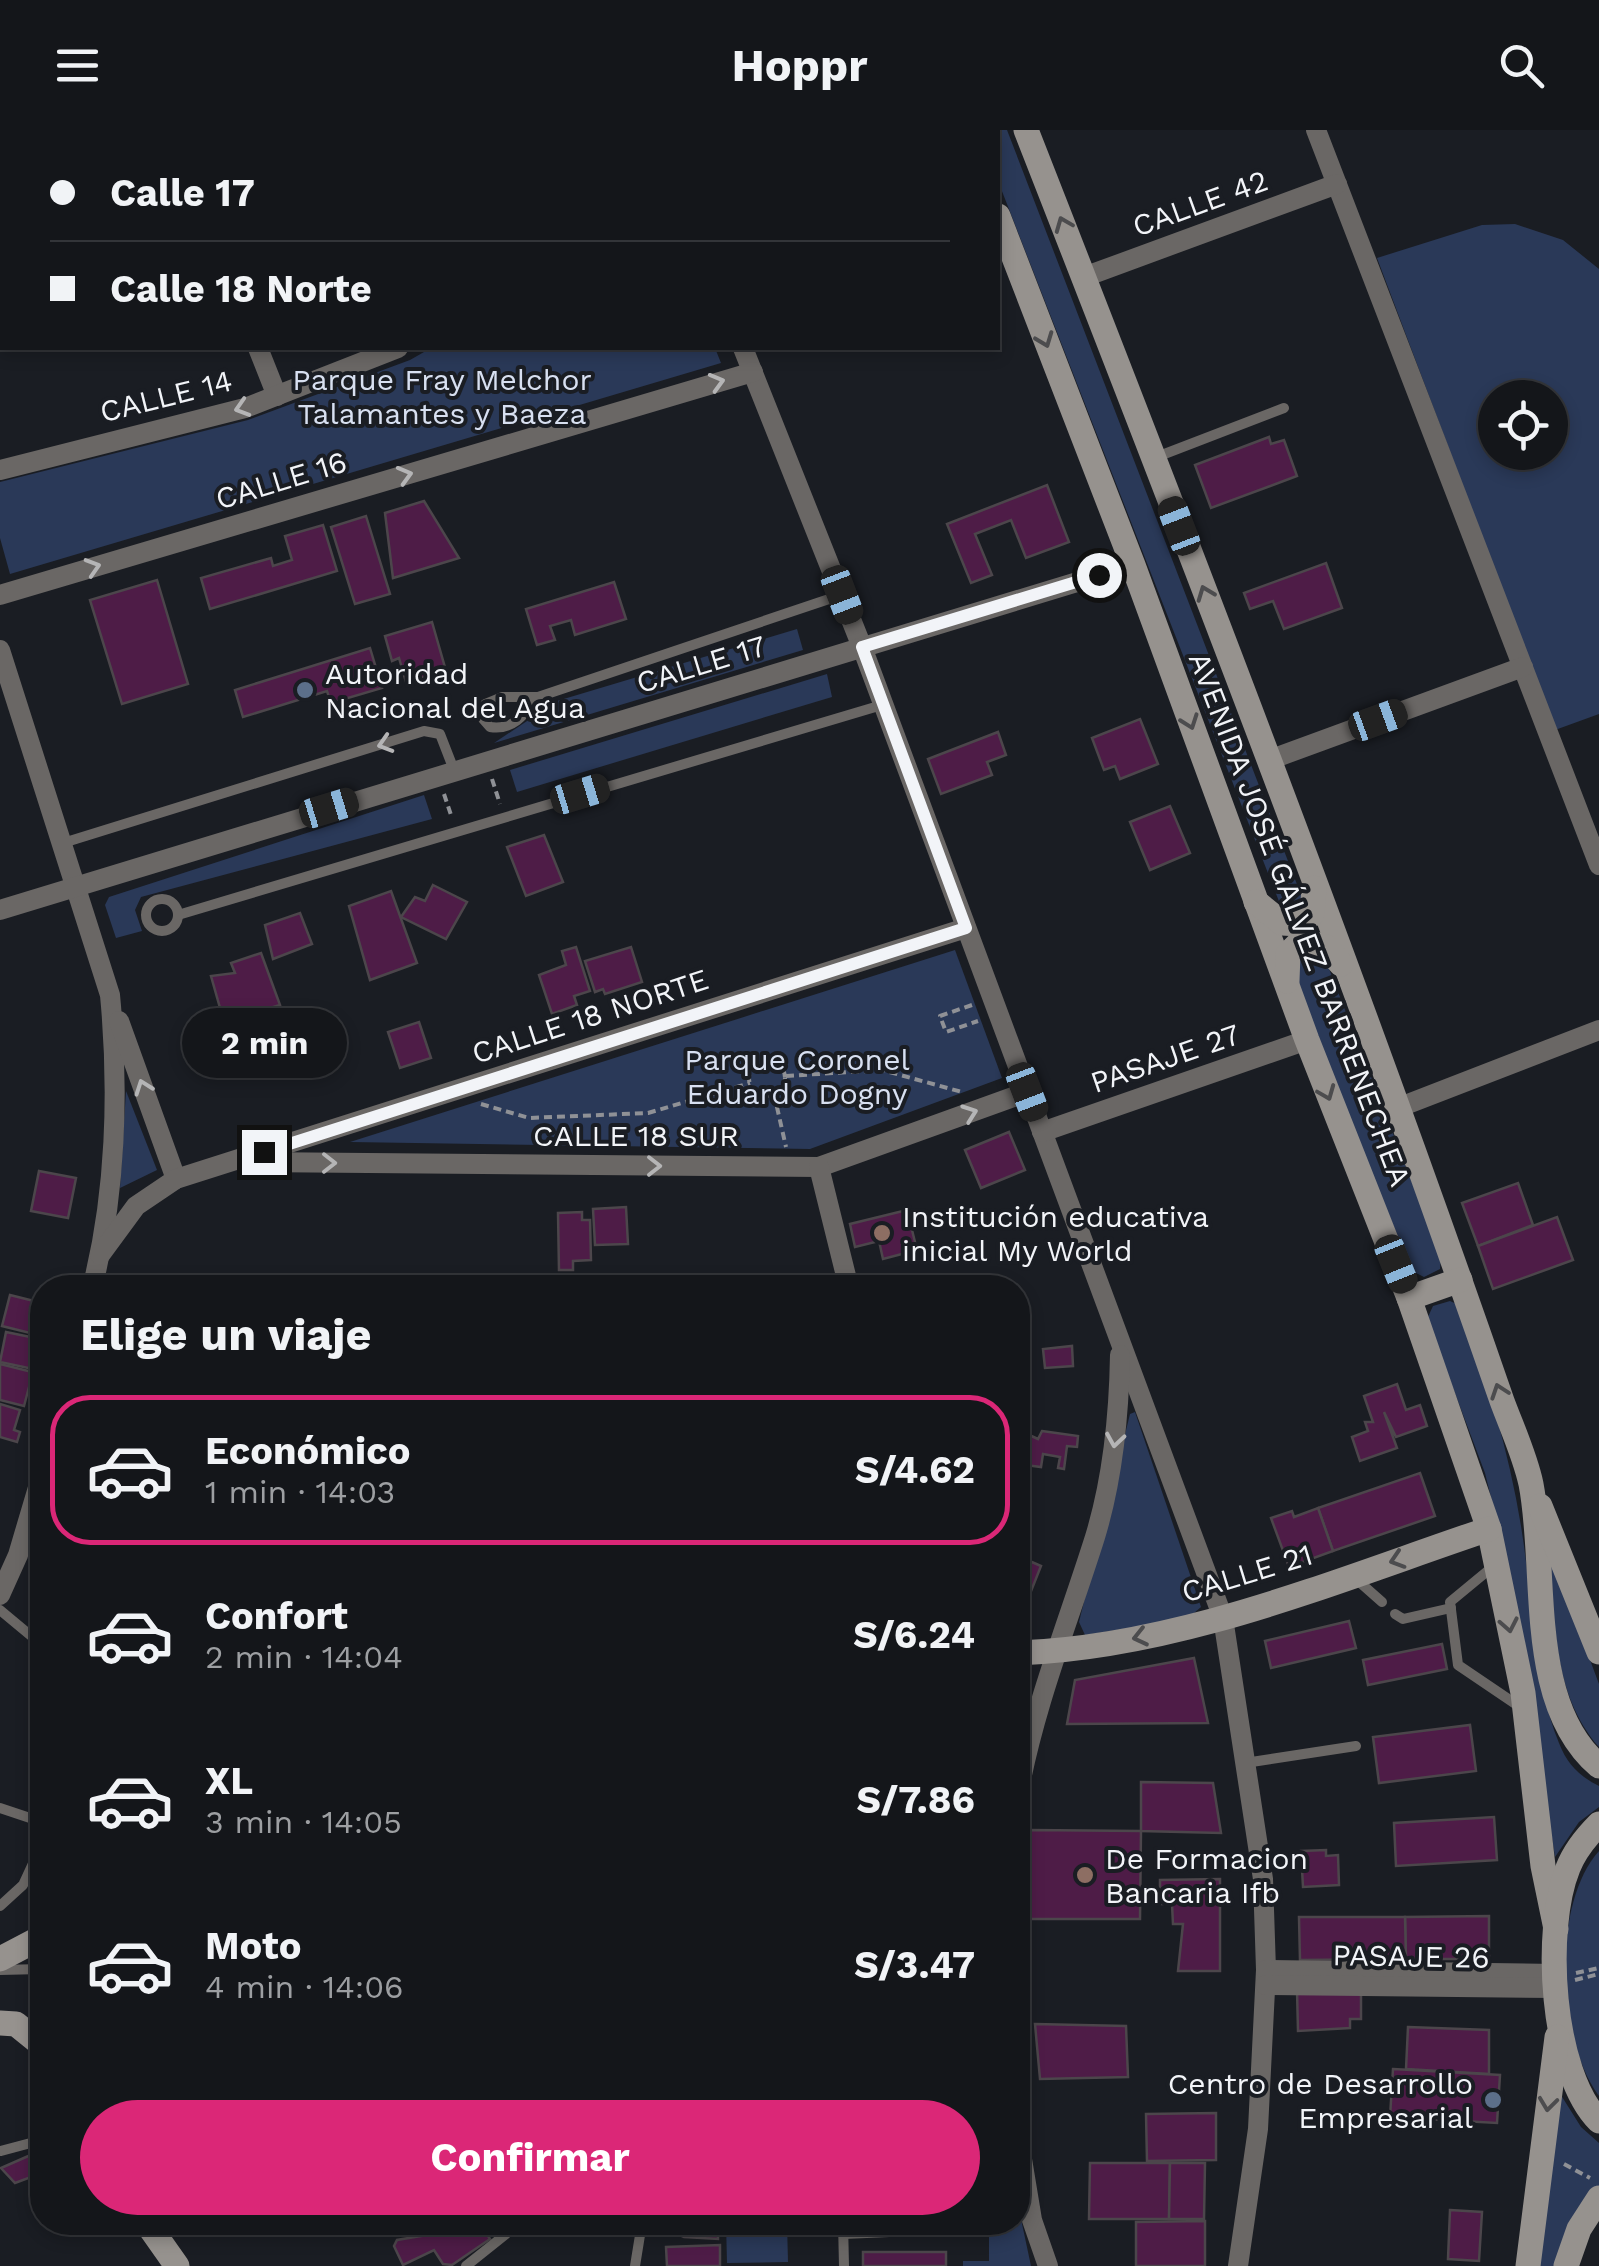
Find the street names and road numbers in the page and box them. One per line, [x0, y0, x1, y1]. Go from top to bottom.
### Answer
street label: CALLE 42 [1128, 162, 1272, 244]
street label: CALLE 14 [96, 363, 236, 429]
street label: CALLE 16 [211, 444, 351, 516]
street label: CALLE 17 [632, 628, 770, 700]
street label: AVENIDA JOSÉ GÁLVEZ BARRENECHEA [1182, 647, 1418, 1191]
street label: CALLE 18 NORTE [467, 961, 713, 1071]
street label: PASAJE 27 [1086, 1016, 1244, 1100]
street label: CALLE 18 SUR [533, 1118, 739, 1153]
street label: CALLE 21 [1177, 1537, 1317, 1609]
street label: PASAJE 26 [1332, 1937, 1490, 1975]

